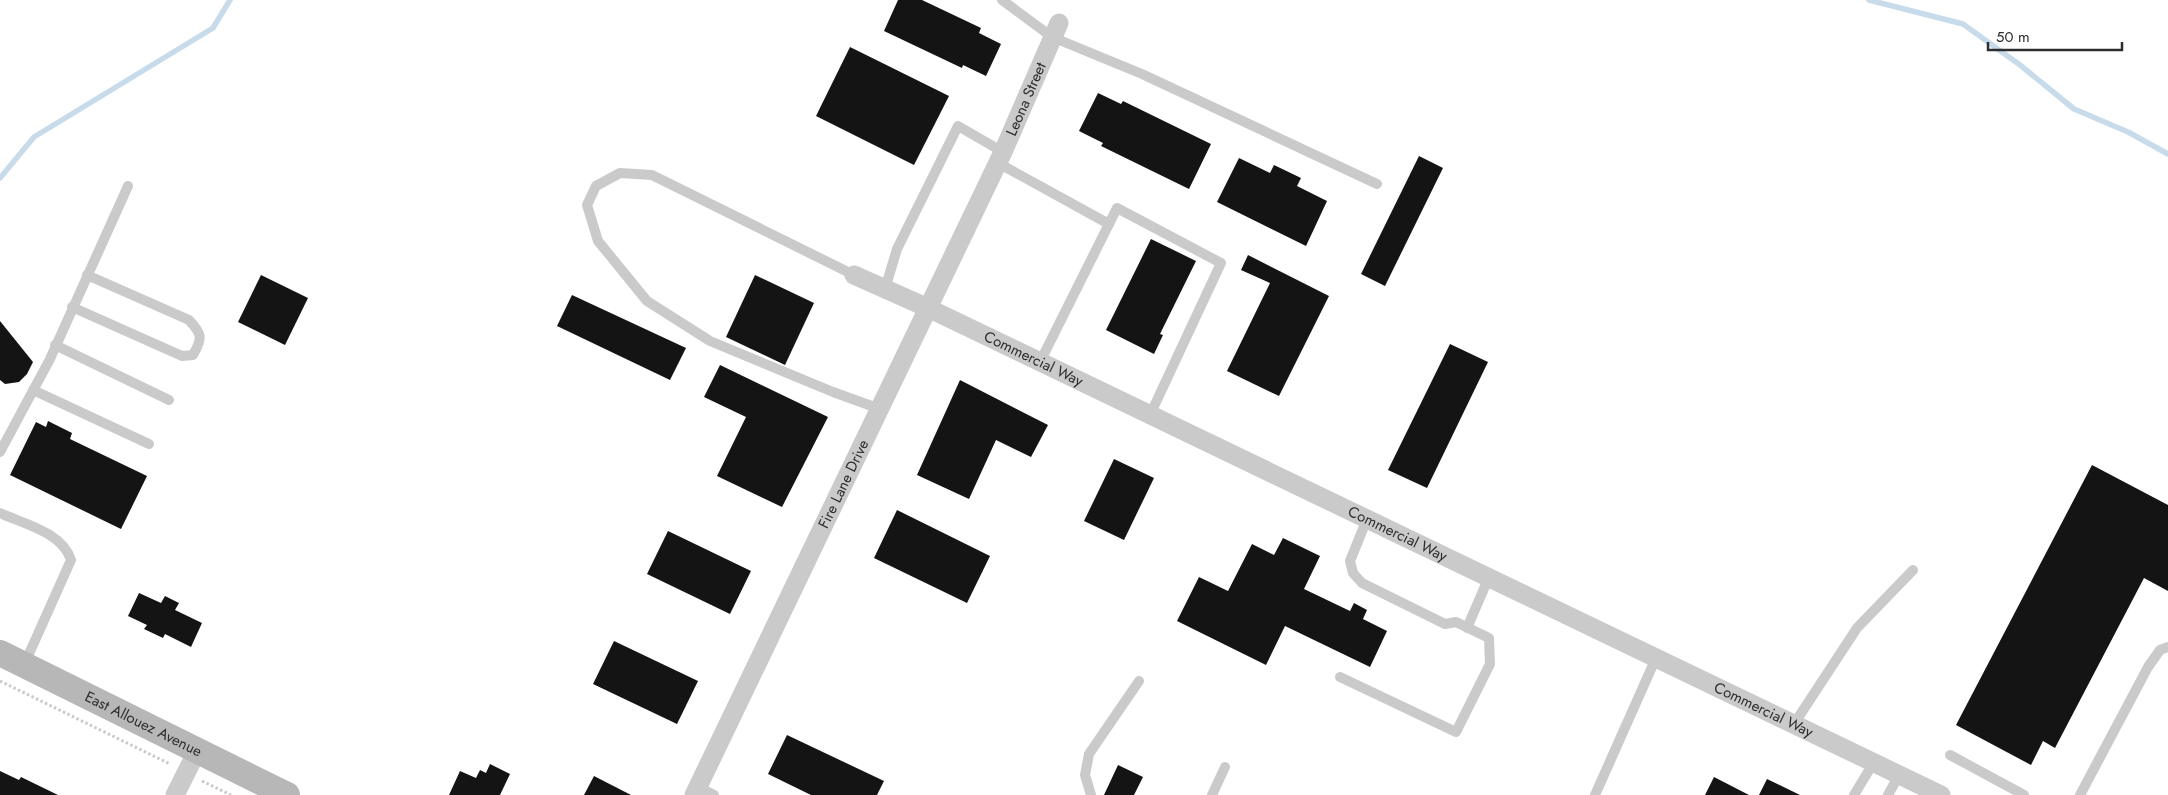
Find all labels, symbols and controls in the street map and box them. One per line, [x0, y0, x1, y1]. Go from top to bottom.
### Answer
scale bar [1988, 20, 2122, 52]
text: 50 m [1996, 26, 2030, 48]
street label: Leona Street [1000, 59, 1052, 139]
street label: Commercial Way [980, 325, 1087, 392]
street label: Fire Lane Drive [813, 436, 874, 532]
street label: Commercial Way [1344, 500, 1451, 567]
street label: Commercial Way [1710, 676, 1817, 743]
street label: East Allouez Avenue [81, 686, 206, 762]

